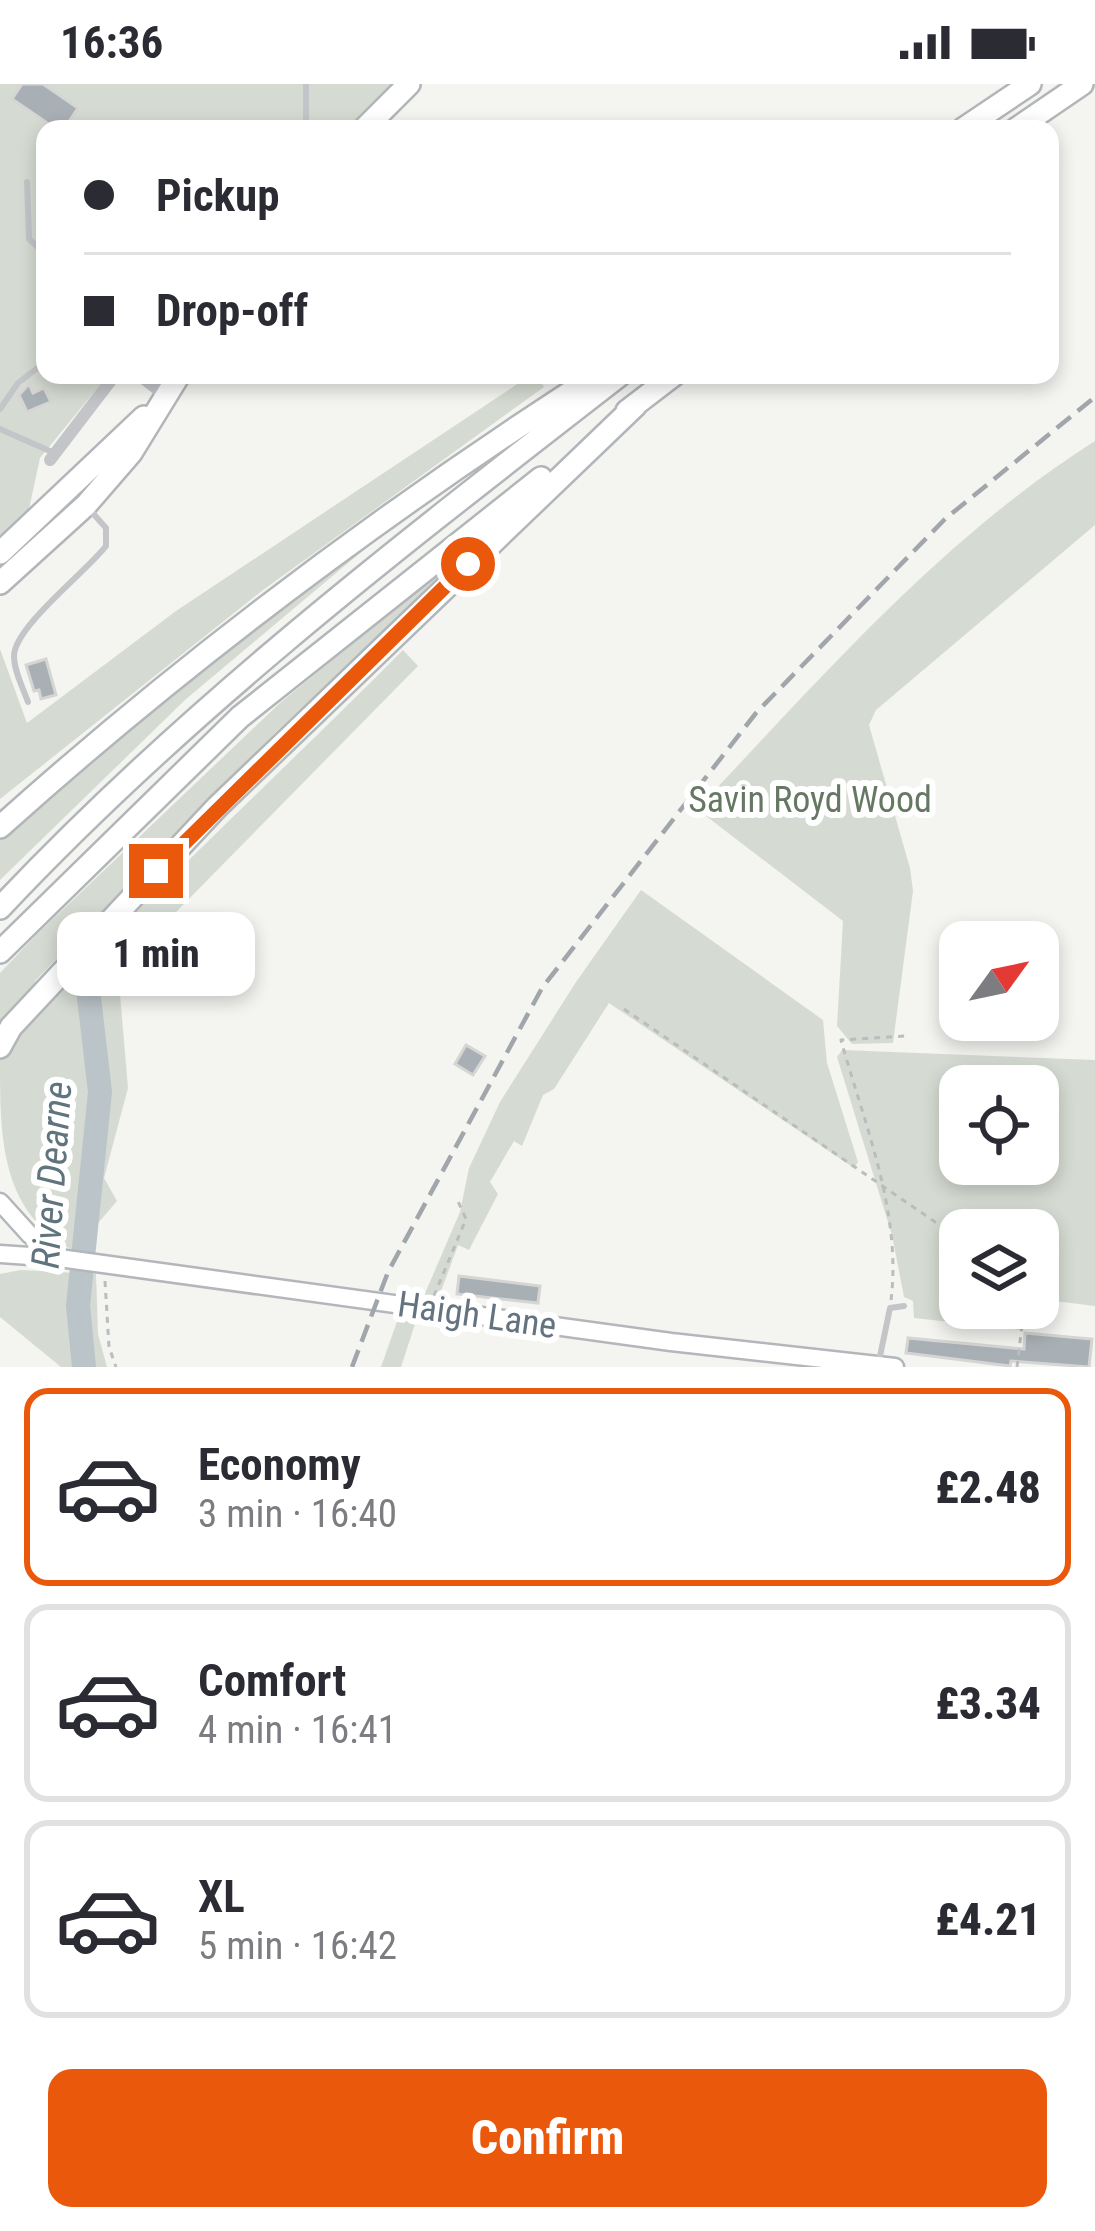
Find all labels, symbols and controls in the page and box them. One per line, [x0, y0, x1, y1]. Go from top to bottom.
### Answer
text: 16:36 [60, 16, 163, 69]
text: Pickup [156, 169, 280, 222]
text: Drop-off [156, 284, 308, 337]
route start [441, 537, 495, 591]
park label: Savin Royd Wood [688, 779, 932, 821]
route end [129, 844, 183, 898]
callout: 1 min [57, 913, 255, 997]
north arrow [939, 921, 1059, 1041]
map controls [939, 921, 1059, 1329]
text: 1 min [113, 931, 199, 977]
button: locate [939, 1065, 1059, 1185]
water label: River Dearne [23, 1080, 81, 1270]
button: layers [939, 1209, 1059, 1329]
street label: Haigh Lane [395, 1283, 559, 1347]
icon: car [54, 1433, 162, 1541]
text: Economy [198, 1438, 361, 1491]
text: £2.48 [935, 1461, 1041, 1514]
text: 3 min · 16:40 [198, 1491, 397, 1537]
icon: car [54, 1649, 162, 1757]
text: Comfort [198, 1654, 346, 1707]
text: £3.34 [935, 1677, 1041, 1730]
text: 4 min · 16:41 [198, 1707, 397, 1753]
icon: car [54, 1865, 162, 1973]
text: XL [198, 1870, 245, 1923]
text: £4.21 [935, 1893, 1041, 1946]
text: 5 min · 16:42 [198, 1923, 397, 1969]
button: Confirm [48, 2069, 1047, 2207]

